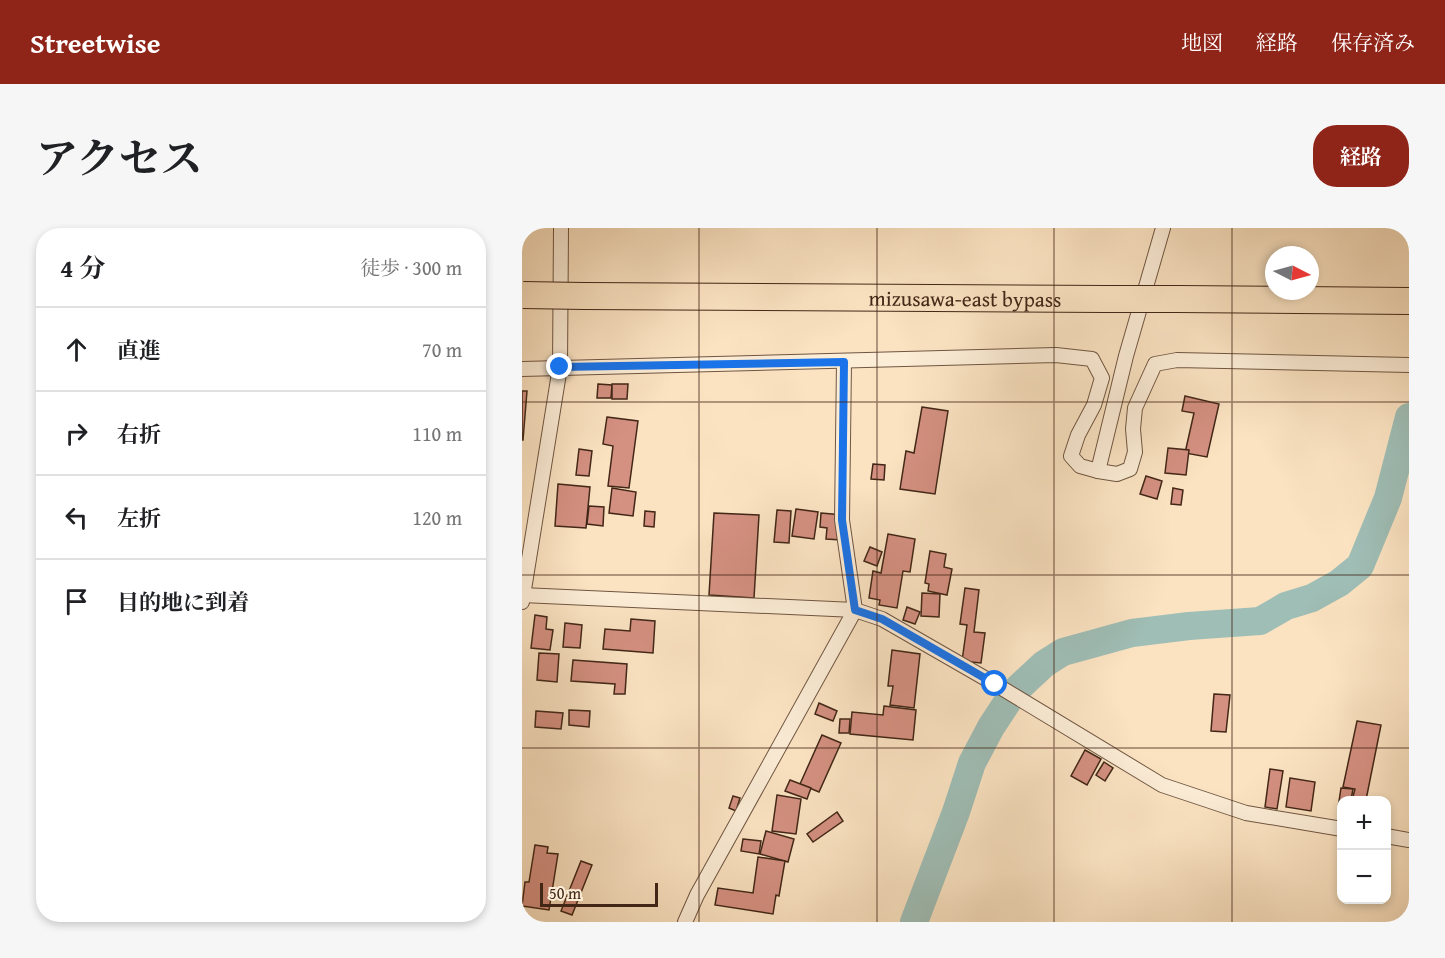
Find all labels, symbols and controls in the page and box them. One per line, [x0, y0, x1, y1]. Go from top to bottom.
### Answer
text: Streetwise [30, 22, 160, 63]
text: 地図 [1181, 27, 1223, 58]
text: 経路 [1256, 27, 1298, 58]
text: 保存済み [1331, 27, 1415, 58]
button: 経路 [1313, 125, 1409, 187]
text: アクセス [36, 127, 203, 188]
north arrow [1265, 246, 1319, 300]
text: 4 分 [60, 248, 105, 287]
text: 徒歩 · 300 m [360, 253, 462, 282]
street label: mizusawa-east bypass [868, 282, 1061, 314]
icon: ahead [60, 333, 93, 366]
text: 直進 [117, 334, 161, 366]
text: 70 m [422, 335, 462, 364]
route end [546, 353, 572, 379]
icon: right [60, 417, 93, 450]
text: 右折 [117, 418, 161, 450]
text: 110 m [412, 419, 462, 448]
icon: left [60, 501, 93, 534]
text: 左折 [117, 502, 161, 534]
text: 120 m [412, 503, 462, 532]
icon: arrive [60, 585, 93, 618]
text: 目的地に到着 [117, 586, 249, 618]
route start [981, 670, 1007, 696]
map controls [1337, 796, 1391, 904]
button: + [1337, 796, 1391, 850]
button: − [1337, 850, 1391, 904]
scale bar [540, 880, 658, 908]
text: 50 m [549, 881, 581, 905]

